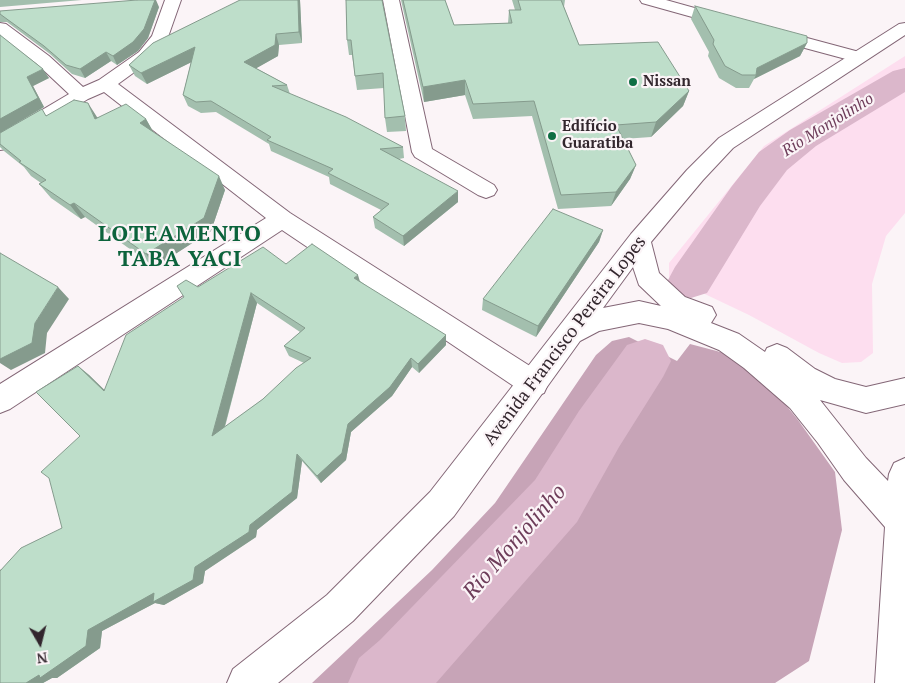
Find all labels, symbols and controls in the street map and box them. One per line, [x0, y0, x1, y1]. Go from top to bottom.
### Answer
place label: Nissan [643, 73, 691, 91]
marker: Nissan [627, 76, 639, 88]
water label: Rio Monjolinho [779, 89, 877, 161]
place label: Edifício Guaratiba [562, 118, 633, 153]
marker: Edifício Guaratiba [546, 130, 558, 142]
district label: LOTEAMENTO TABA YACI [97, 222, 263, 274]
street label: Avenida Francisco Pereira Lopes [479, 232, 651, 450]
water label: Rio Monjolinho [458, 479, 572, 605]
north arrow [15, 618, 65, 668]
text: N [36, 648, 49, 668]

